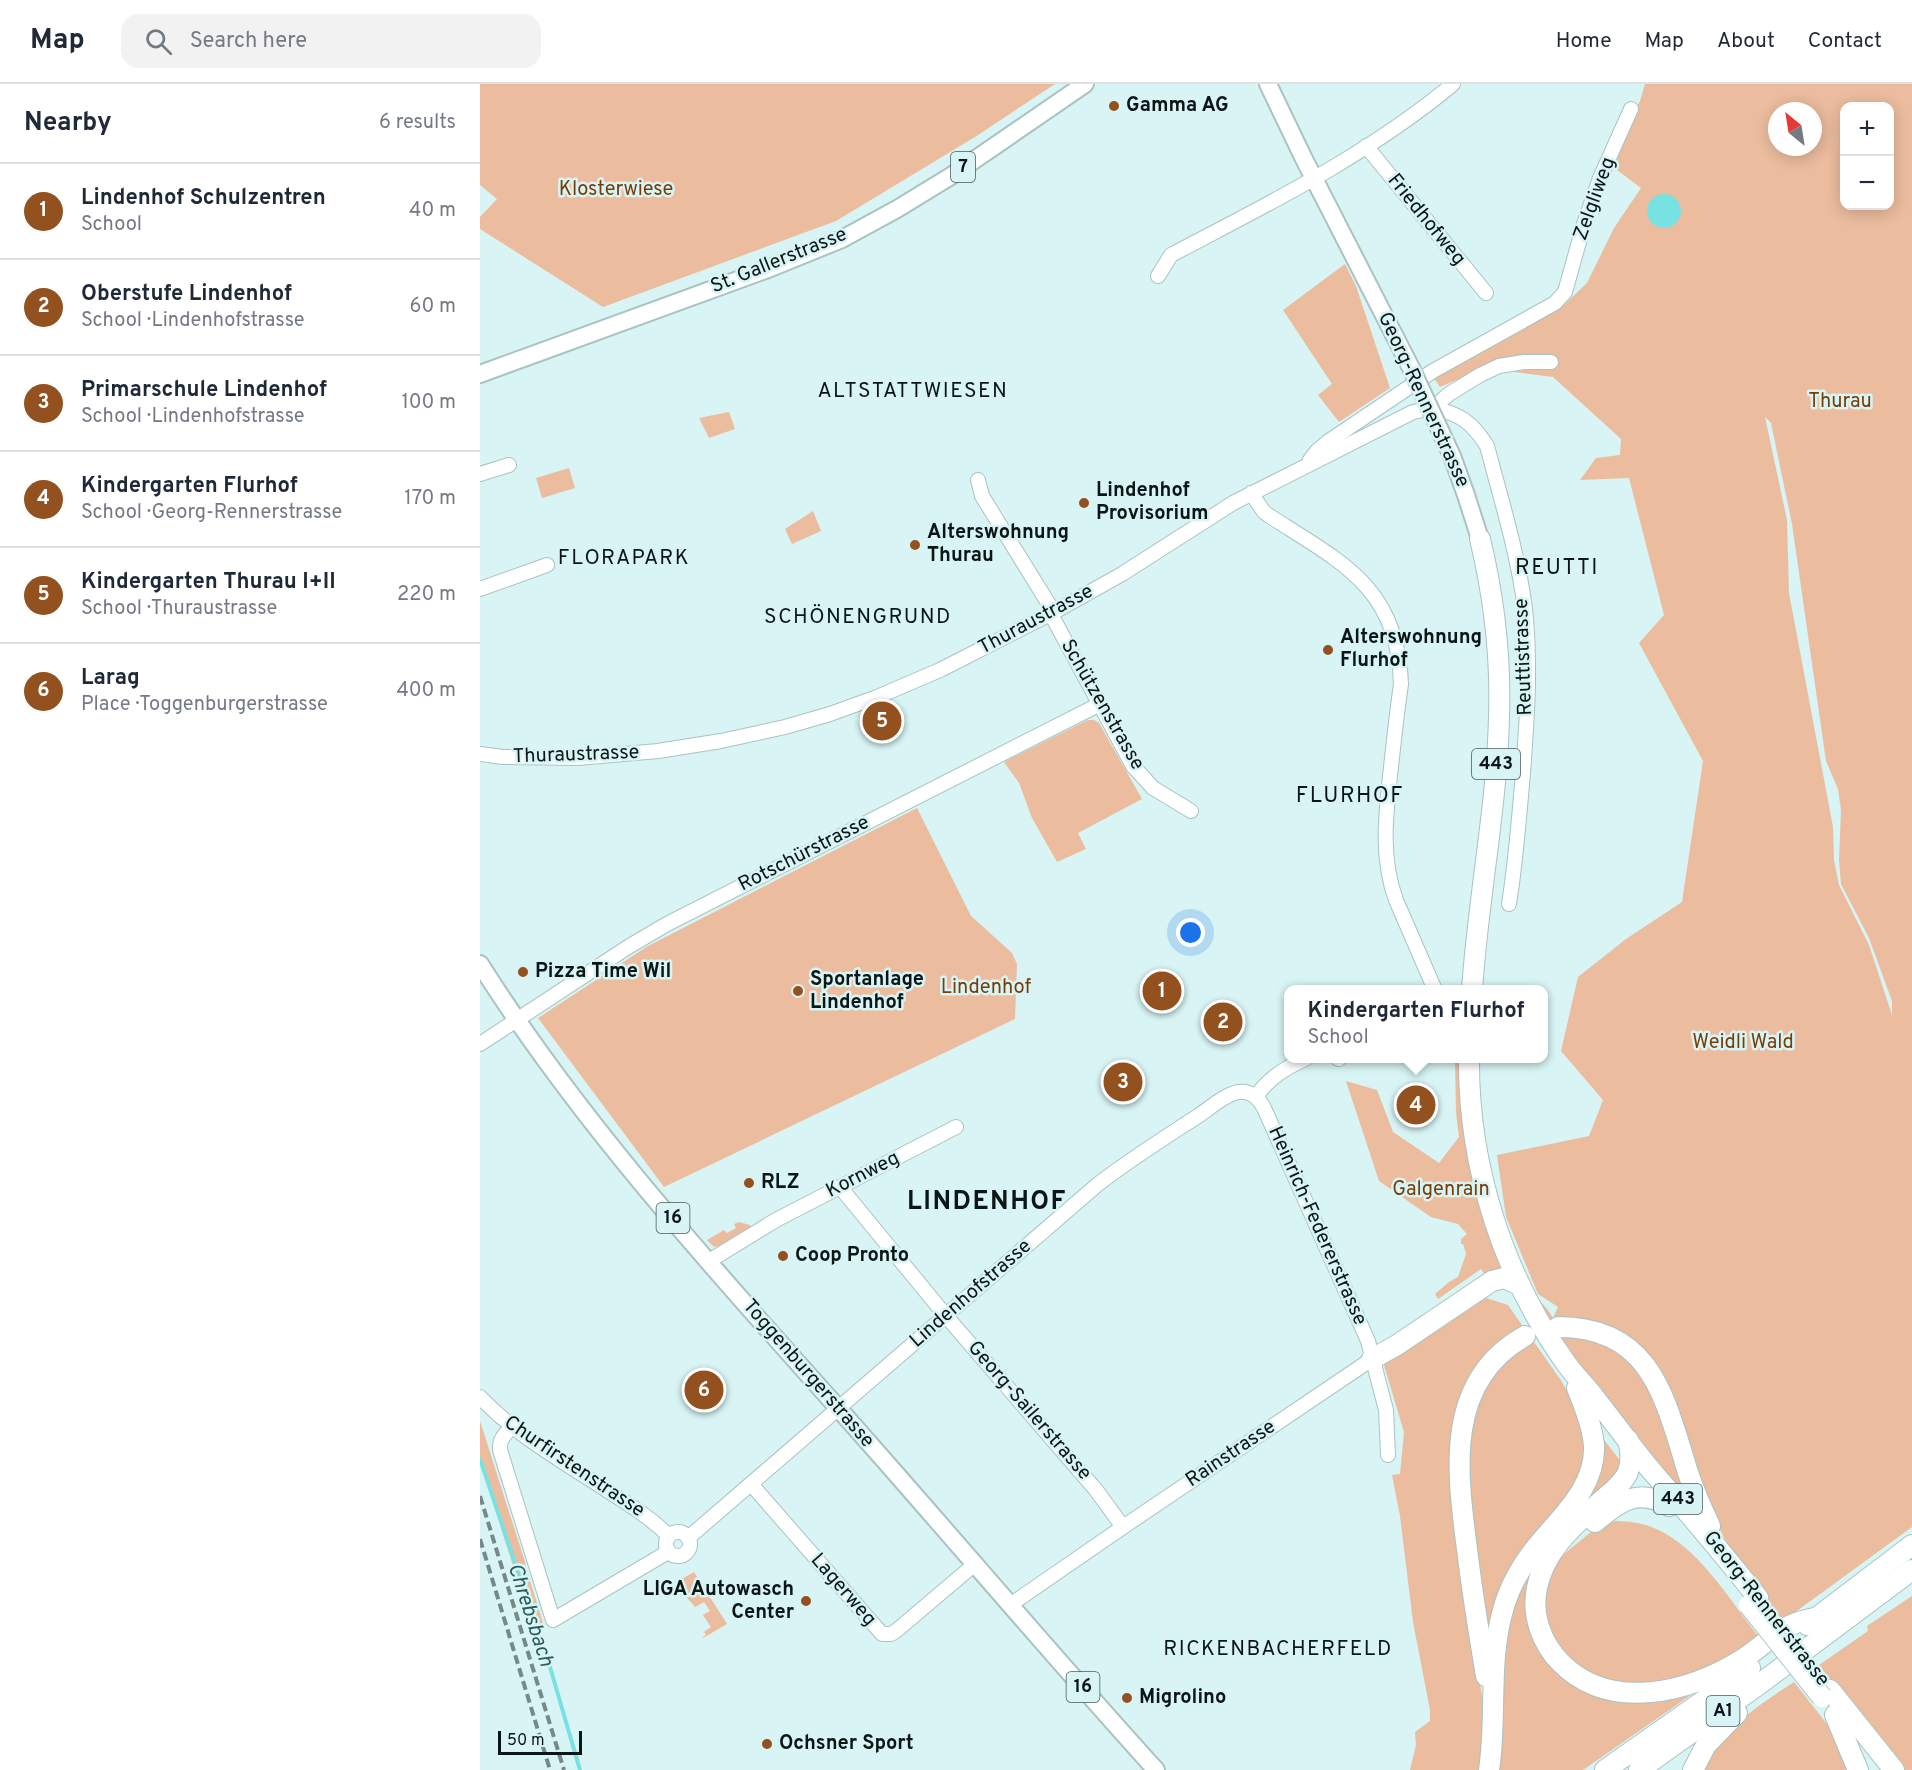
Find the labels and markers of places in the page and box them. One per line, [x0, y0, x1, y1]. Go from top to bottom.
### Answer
place label: Gamma AG [1126, 93, 1229, 119]
marker: Gamma AG [1107, 99, 1121, 113]
place label: Lindenhof Provisorium [1096, 478, 1209, 527]
marker: Lindenhof Provisorium [1077, 496, 1091, 510]
place label: Alterswohnung Thurau [927, 520, 1069, 569]
marker: Alterswohnung Thurau [908, 538, 922, 552]
place label: Alterswohnung Flurhof [1340, 625, 1482, 674]
marker: Alterswohnung Flurhof [1321, 643, 1335, 657]
pin: 5 [862, 698, 902, 744]
place label: Pizza Time Wil [535, 959, 671, 985]
marker: Pizza Time Wil [516, 965, 530, 979]
place label: Sportanlage Lindenhof [810, 967, 924, 1016]
pin: 1 [1142, 968, 1182, 1014]
marker: Sportanlage Lindenhof [791, 984, 805, 998]
pin: 2 [1204, 1000, 1242, 1044]
pin: 3 [1104, 1060, 1142, 1104]
pin: 4 [1396, 1082, 1436, 1128]
place label: RLZ [761, 1170, 800, 1196]
marker: RLZ [742, 1176, 756, 1190]
place label: Coop Pronto [795, 1243, 909, 1269]
marker: Coop Pronto [776, 1249, 790, 1263]
pin: 6 [684, 1368, 724, 1412]
place label: LIGA Autowasch Center [643, 1577, 795, 1626]
marker: LIGA Autowasch Center [799, 1594, 813, 1608]
place label: Migrolino [1139, 1685, 1226, 1711]
marker: Migrolino [1120, 1691, 1134, 1705]
place label: Ochsner Sport [779, 1731, 914, 1757]
marker: Ochsner Sport [760, 1737, 774, 1751]

